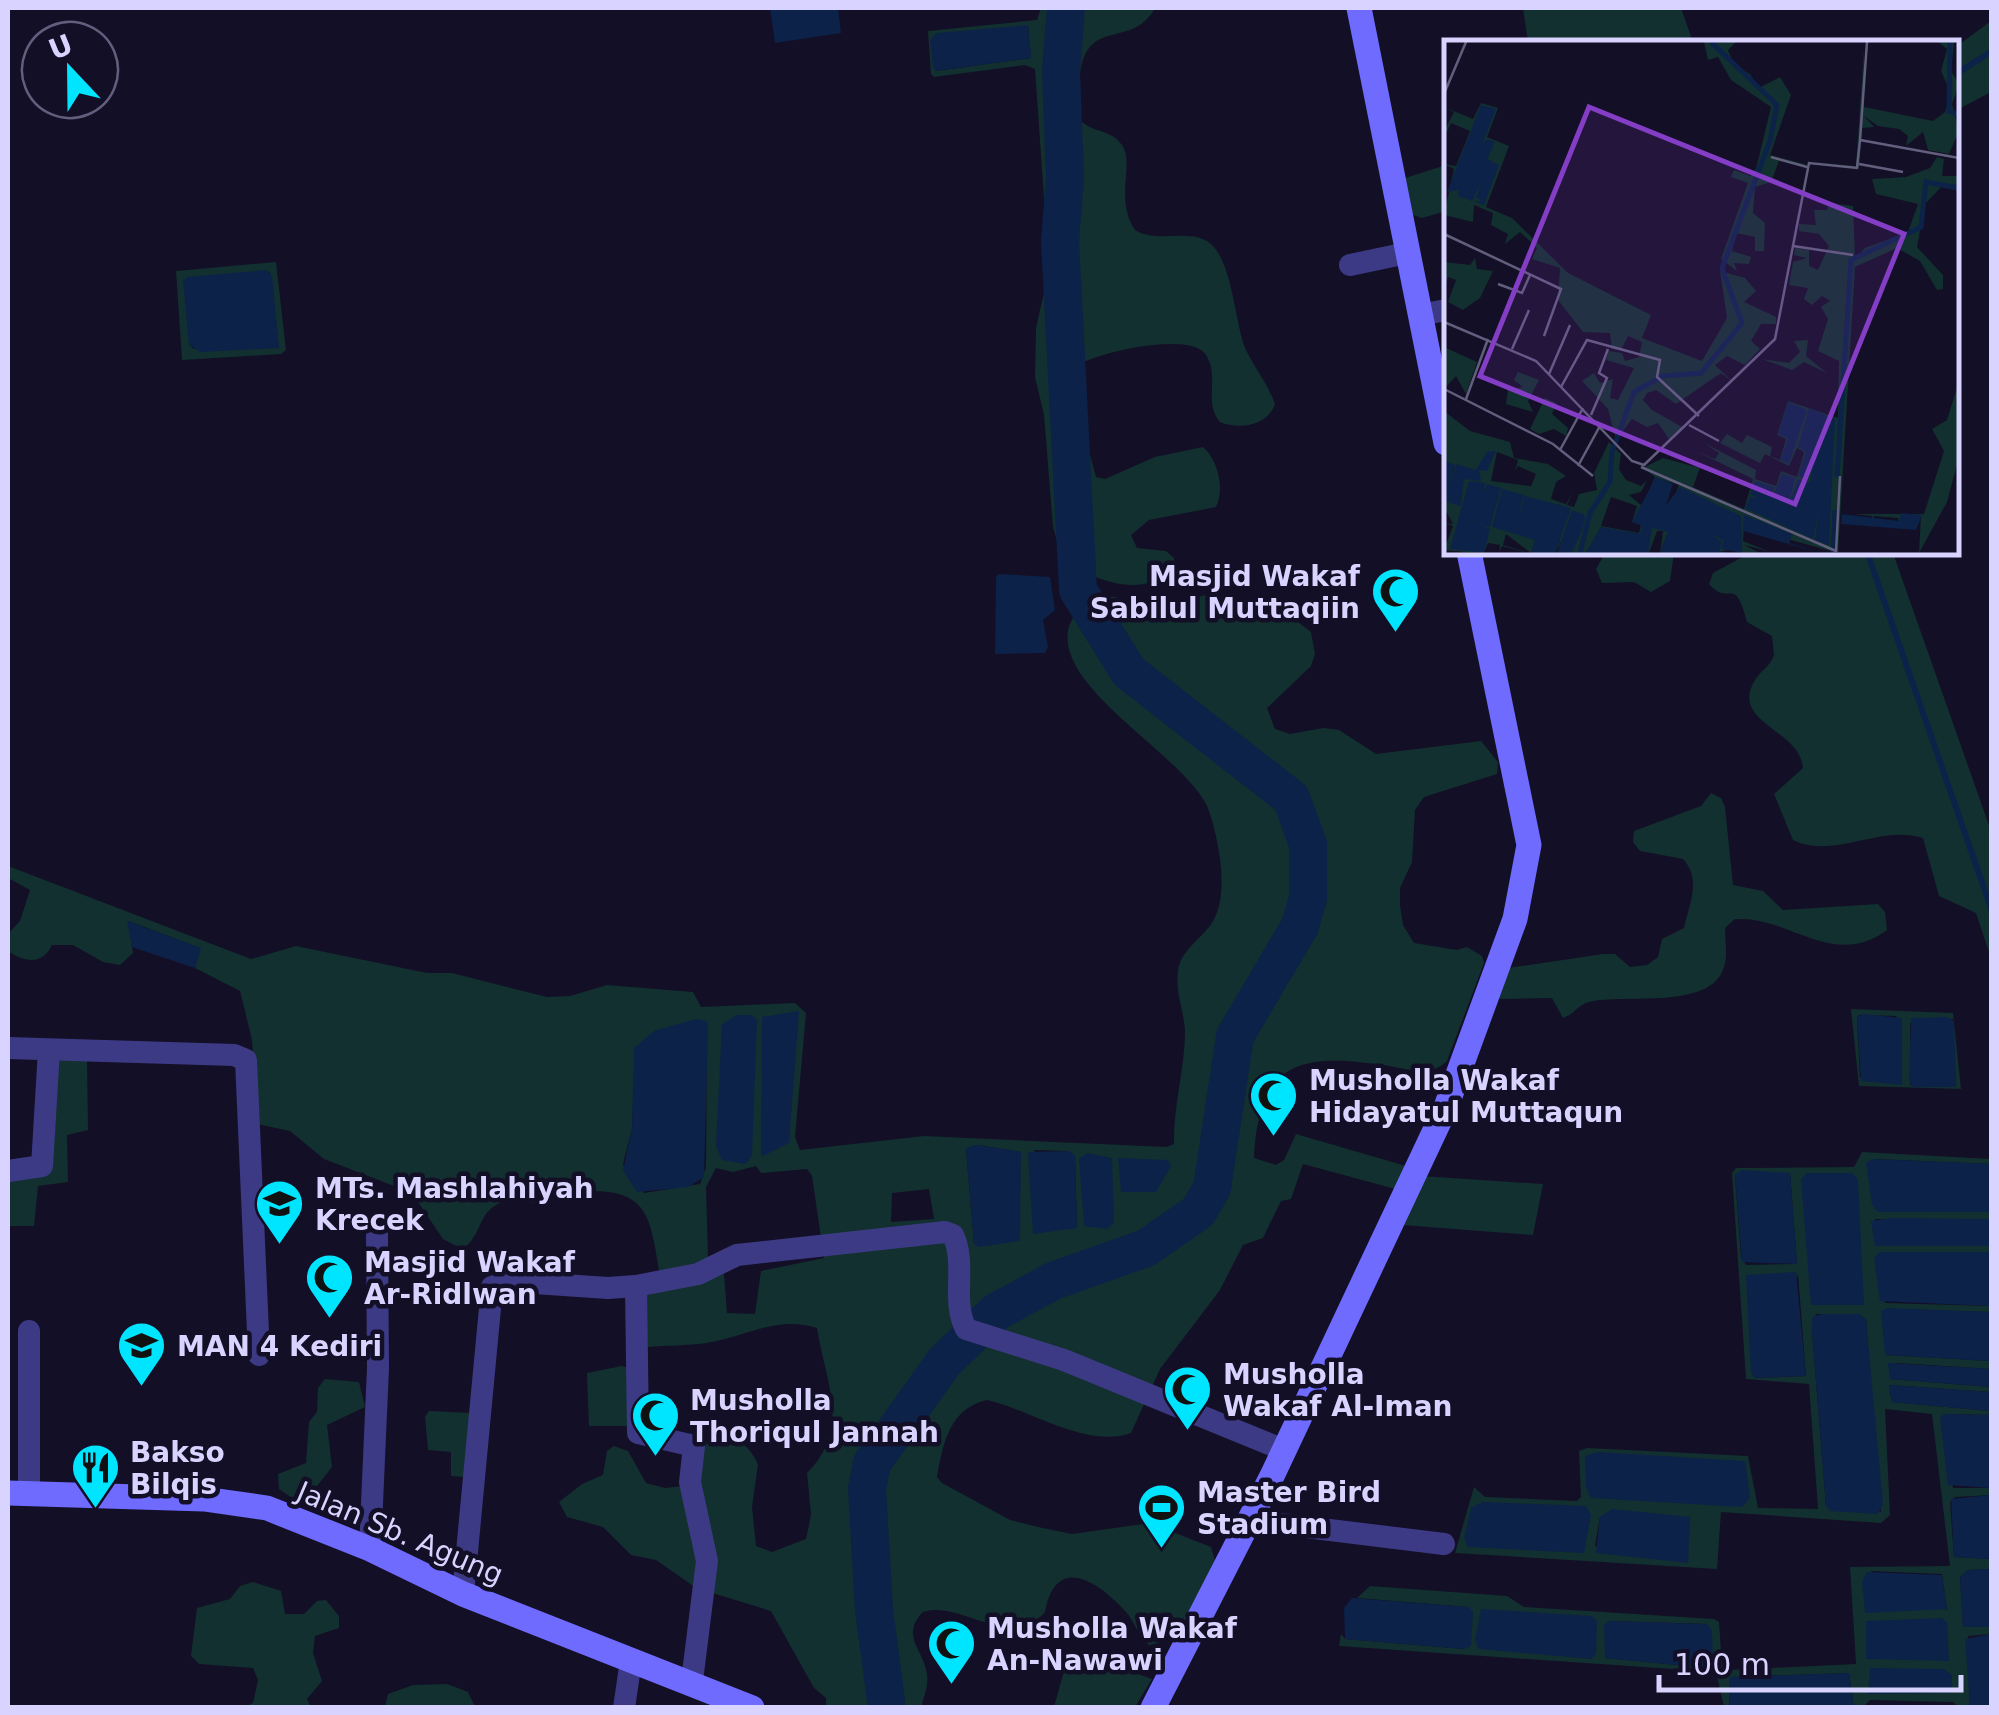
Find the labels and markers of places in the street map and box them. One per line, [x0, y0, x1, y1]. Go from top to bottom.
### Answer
place label: Masjid Wakaf Sabilul Muttaqiin [1090, 560, 1361, 625]
mosque icon: Masjid Wakaf Sabilul Muttaqiin [1369, 566, 1421, 634]
place label: Musholla Wakaf Hidayatul Muttaqun [1309, 1064, 1623, 1129]
mosque icon: Musholla Wakaf Hidayatul Muttaqun [1248, 1070, 1300, 1138]
place label: MTs. Mashlahiyah Krecek [315, 1172, 594, 1237]
school or university icon: MTs. Mashlahiyah Krecek [254, 1178, 306, 1246]
place label: Masjid Wakaf Ar-Ridlwan [364, 1246, 576, 1311]
mosque icon: Masjid Wakaf Ar-Ridlwan [303, 1252, 355, 1320]
school or university icon: MAN 4 Kediri [116, 1320, 168, 1388]
place label: MAN 4 Kediri [177, 1330, 382, 1363]
place label: Musholla Wakaf Al-Iman [1223, 1358, 1453, 1423]
mosque icon: Musholla Wakaf Al-Iman [1162, 1364, 1214, 1432]
place label: Musholla Thoriqul Jannah [690, 1384, 939, 1449]
mosque icon: Musholla Thoriqul Jannah [629, 1390, 681, 1458]
place label: Bakso Bilqis [130, 1436, 225, 1501]
restaurant icon: Bakso Bilqis [69, 1442, 121, 1510]
place label: Master Bird Stadium [1197, 1476, 1381, 1541]
sports icon: Master Bird Stadium [1136, 1482, 1188, 1550]
place label: Musholla Wakaf An-Nawawi [987, 1612, 1238, 1677]
mosque icon: Musholla Wakaf An-Nawawi [926, 1618, 978, 1686]

